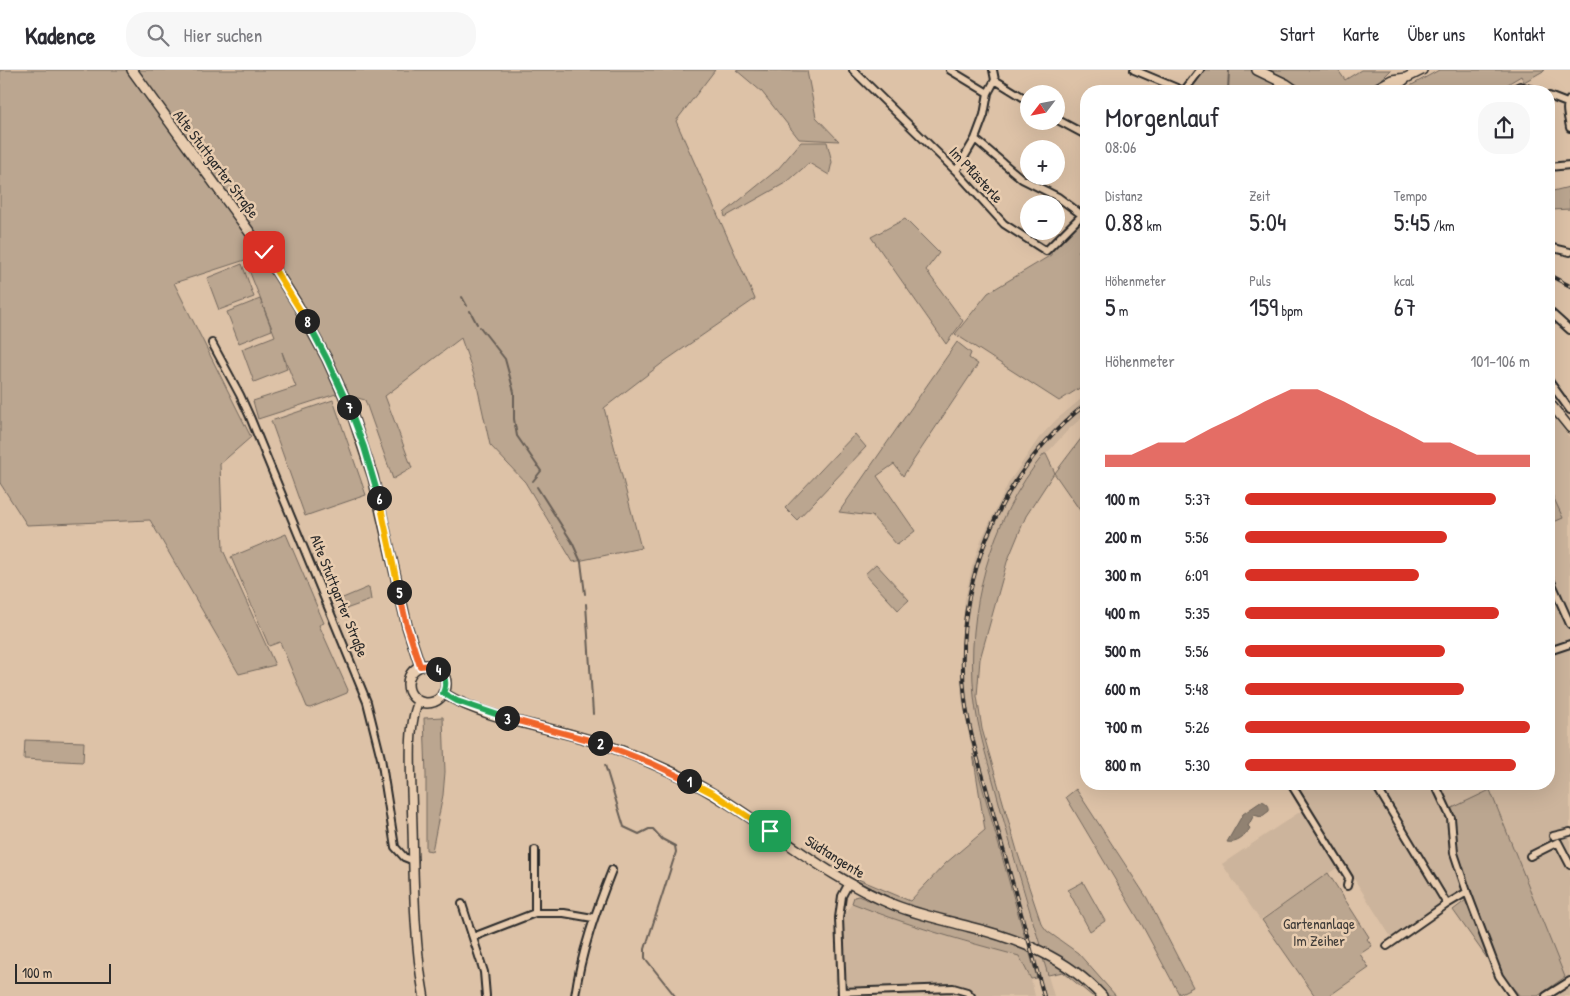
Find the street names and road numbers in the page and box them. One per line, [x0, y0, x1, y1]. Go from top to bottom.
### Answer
street label: Alte Stuttgarter Straße [169, 105, 264, 222]
street label: Im Pflästerle [945, 142, 1008, 208]
street label: Alte Stuttgarter Straße [305, 531, 374, 660]
street label: Südtangente [801, 830, 869, 883]

